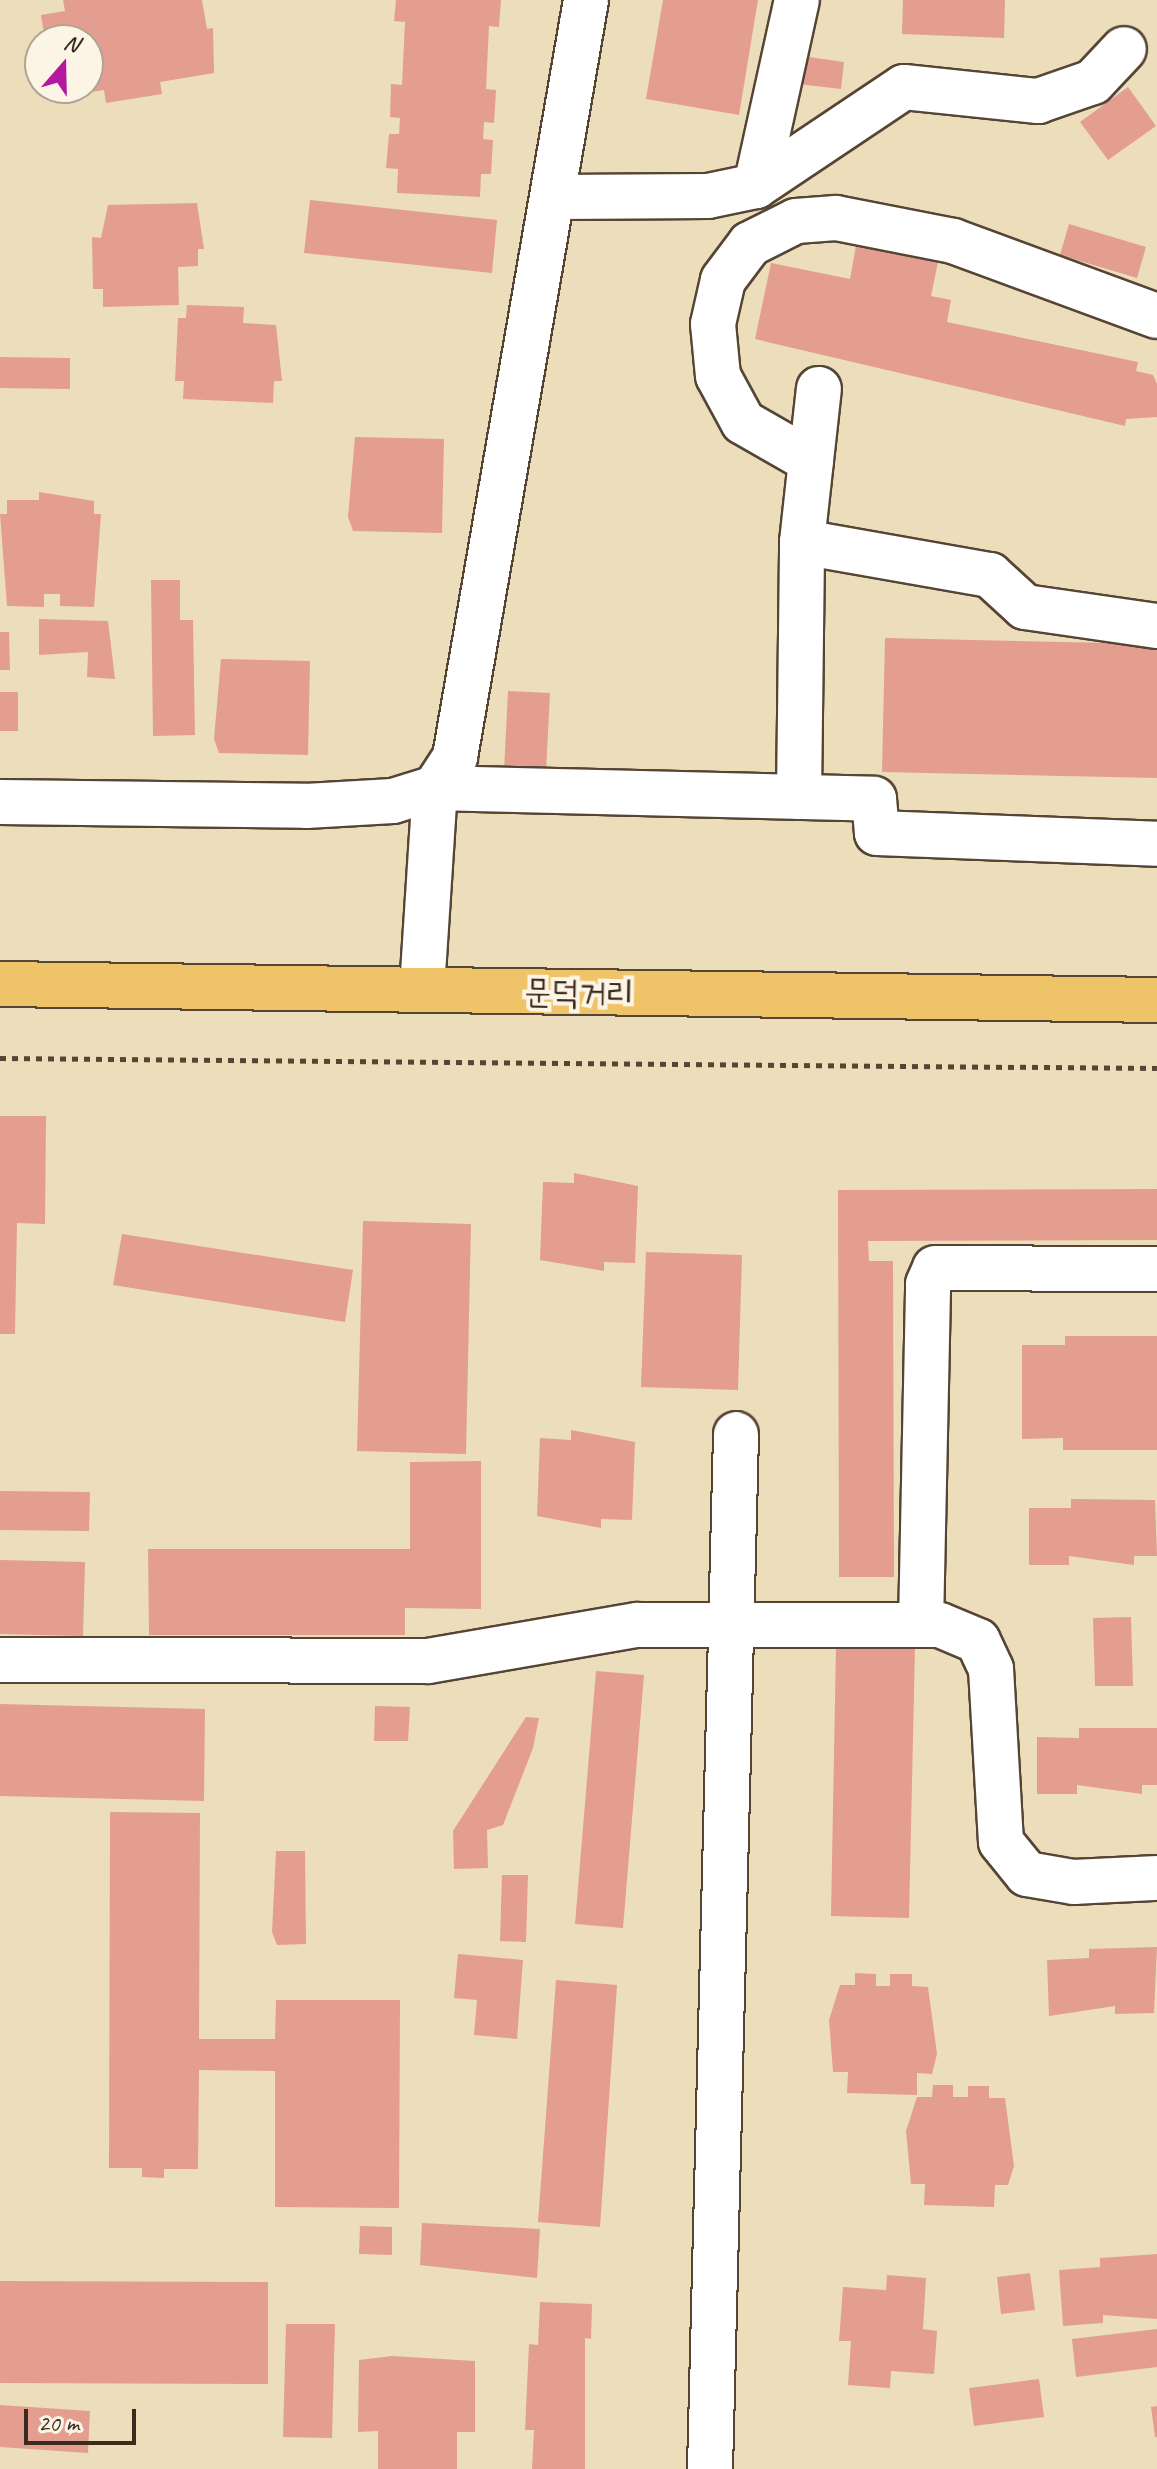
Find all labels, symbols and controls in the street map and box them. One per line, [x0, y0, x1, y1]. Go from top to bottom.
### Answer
north arrow [24, 24, 104, 104]
text: N [60, 28, 83, 59]
street label: 문덕거리 [524, 971, 634, 1013]
scale bar [28, 2393, 140, 2443]
text: 20 m [38, 2408, 79, 2438]

